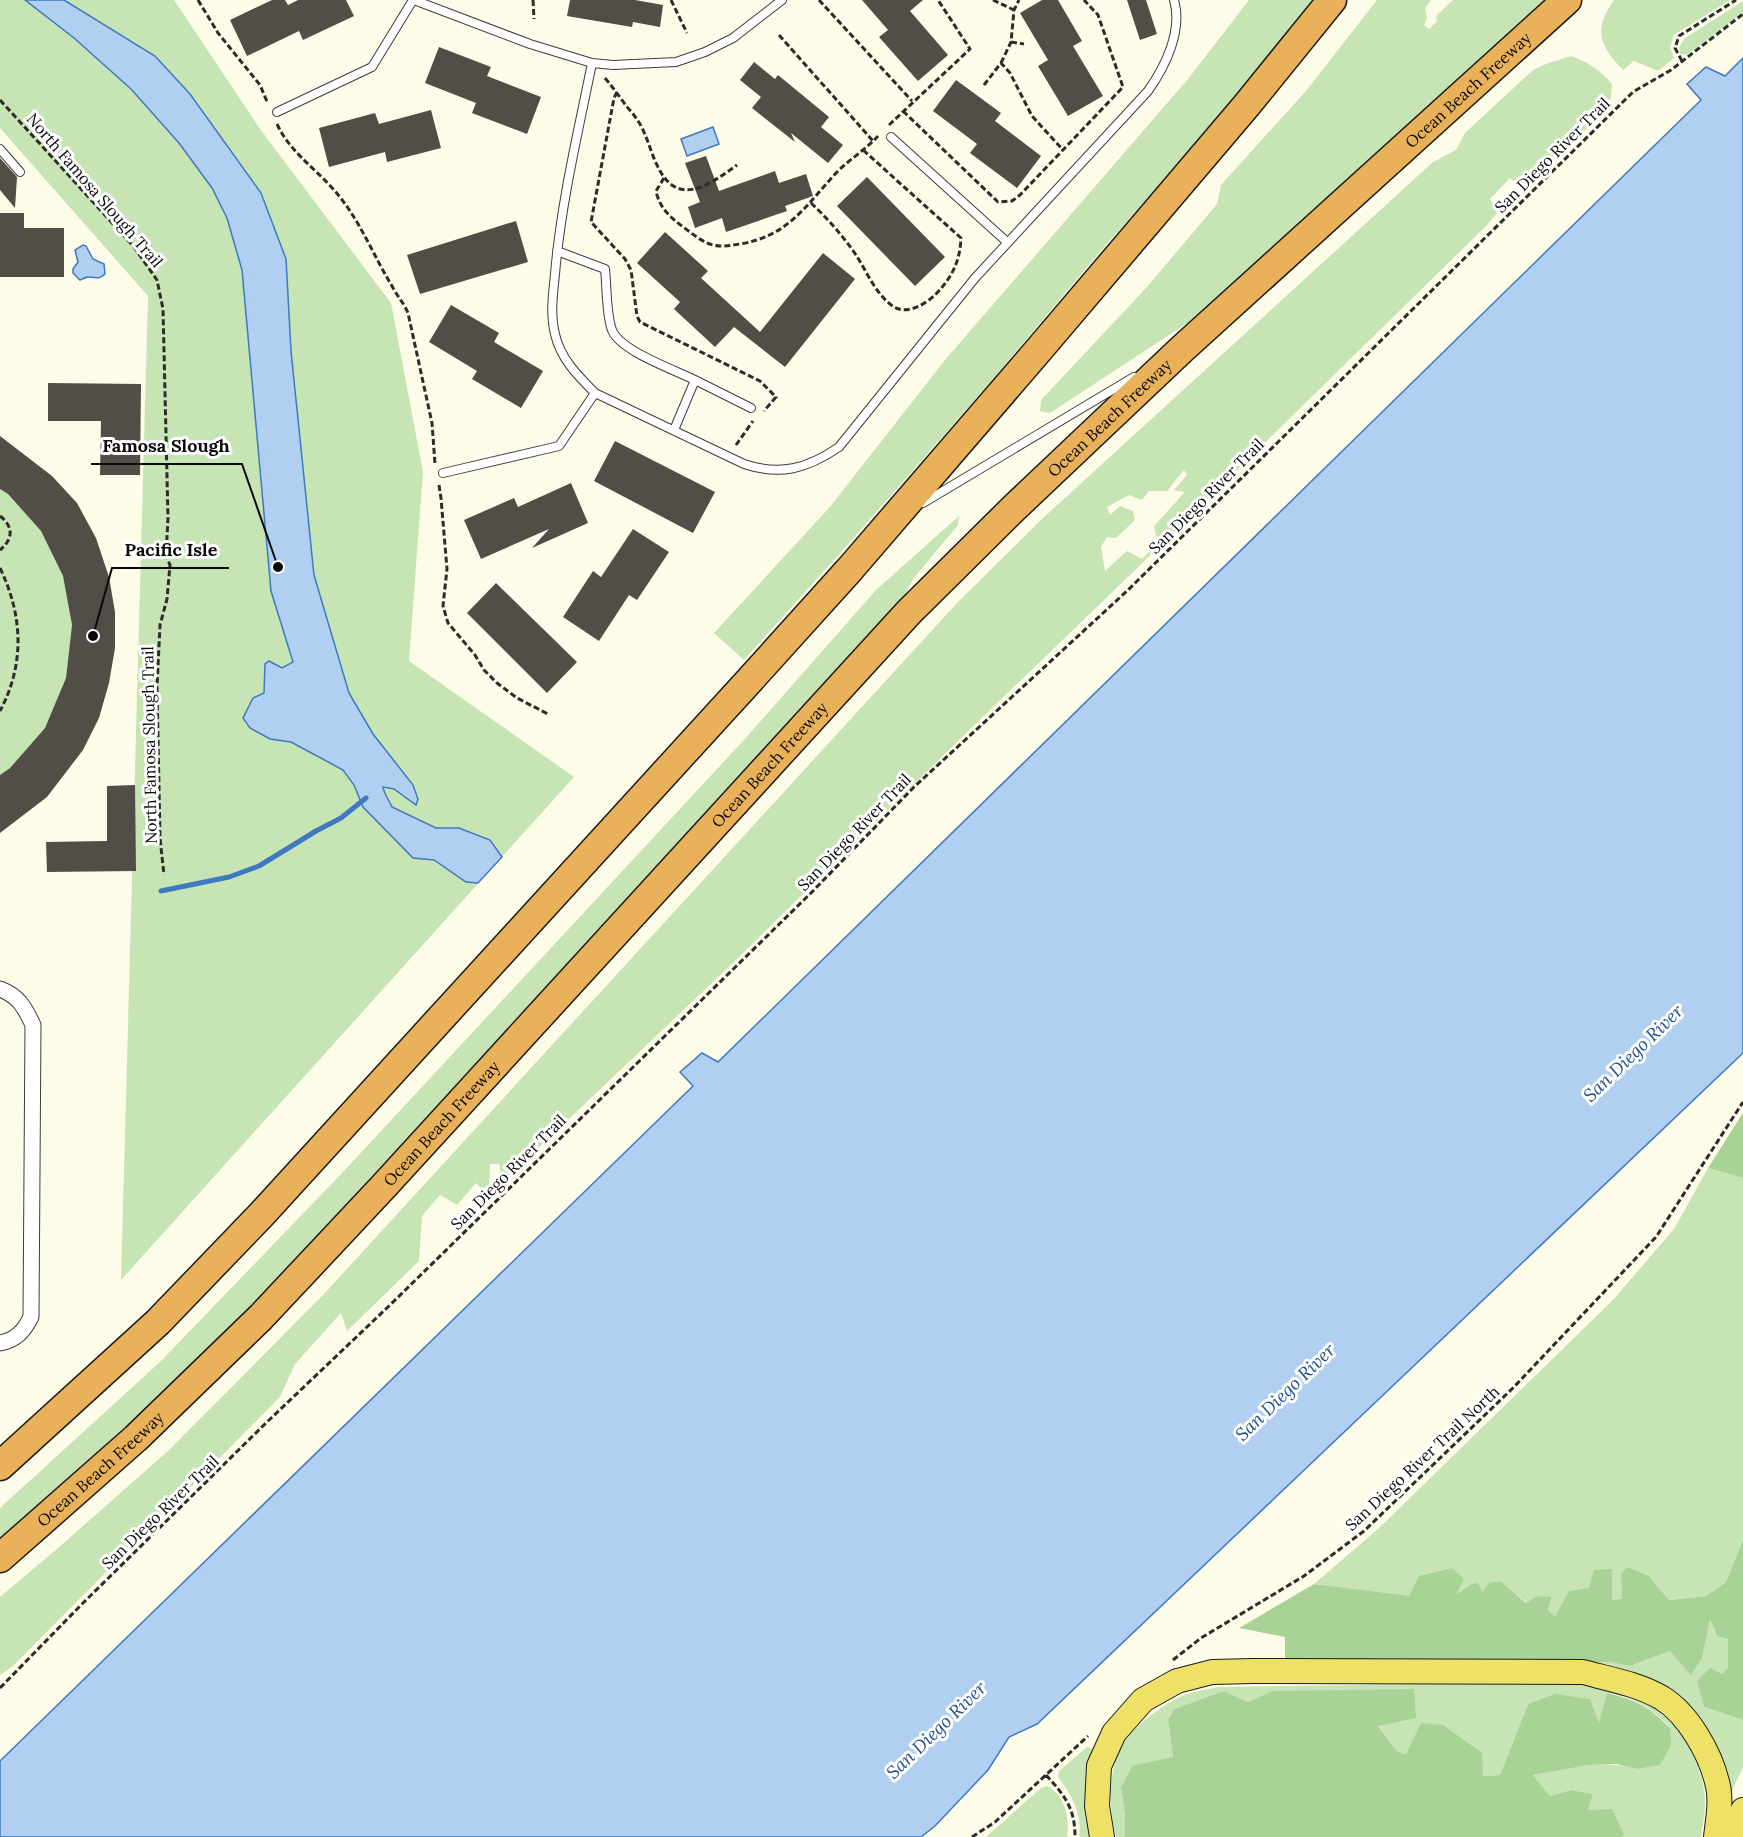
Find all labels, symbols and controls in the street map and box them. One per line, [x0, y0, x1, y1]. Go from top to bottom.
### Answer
street label: Ocean Beach Freeway [1401, 27, 1535, 152]
street label: San Diego River Trail [1490, 93, 1614, 217]
street label: North Famosa Slough Trail [23, 109, 167, 271]
street label: Ocean Beach Freeway [1043, 354, 1176, 481]
callout: Famosa Slough [91, 428, 242, 464]
text: Famosa Slough [102, 434, 230, 457]
street label: San Diego River Trail [1144, 434, 1268, 558]
callout: Pacific Isle [112, 532, 229, 568]
text: Pacific Isle [125, 538, 218, 561]
street label: North Famosa Slough Trail [137, 646, 161, 844]
street label: Ocean Beach Freeway [707, 697, 832, 832]
street label: San Diego River Trail [793, 769, 915, 895]
water label: San Diego River [1578, 999, 1688, 1107]
street label: Ocean Beach Freeway [379, 1056, 504, 1190]
street label: San Diego River Trail [446, 1110, 570, 1234]
water label: San Diego River [1230, 1338, 1340, 1446]
street label: San Diego River Trail North [1341, 1381, 1503, 1535]
street label: Ocean Beach Freeway [33, 1407, 168, 1531]
street label: San Diego River Trail [97, 1451, 223, 1573]
water label: San Diego River [881, 1676, 991, 1784]

